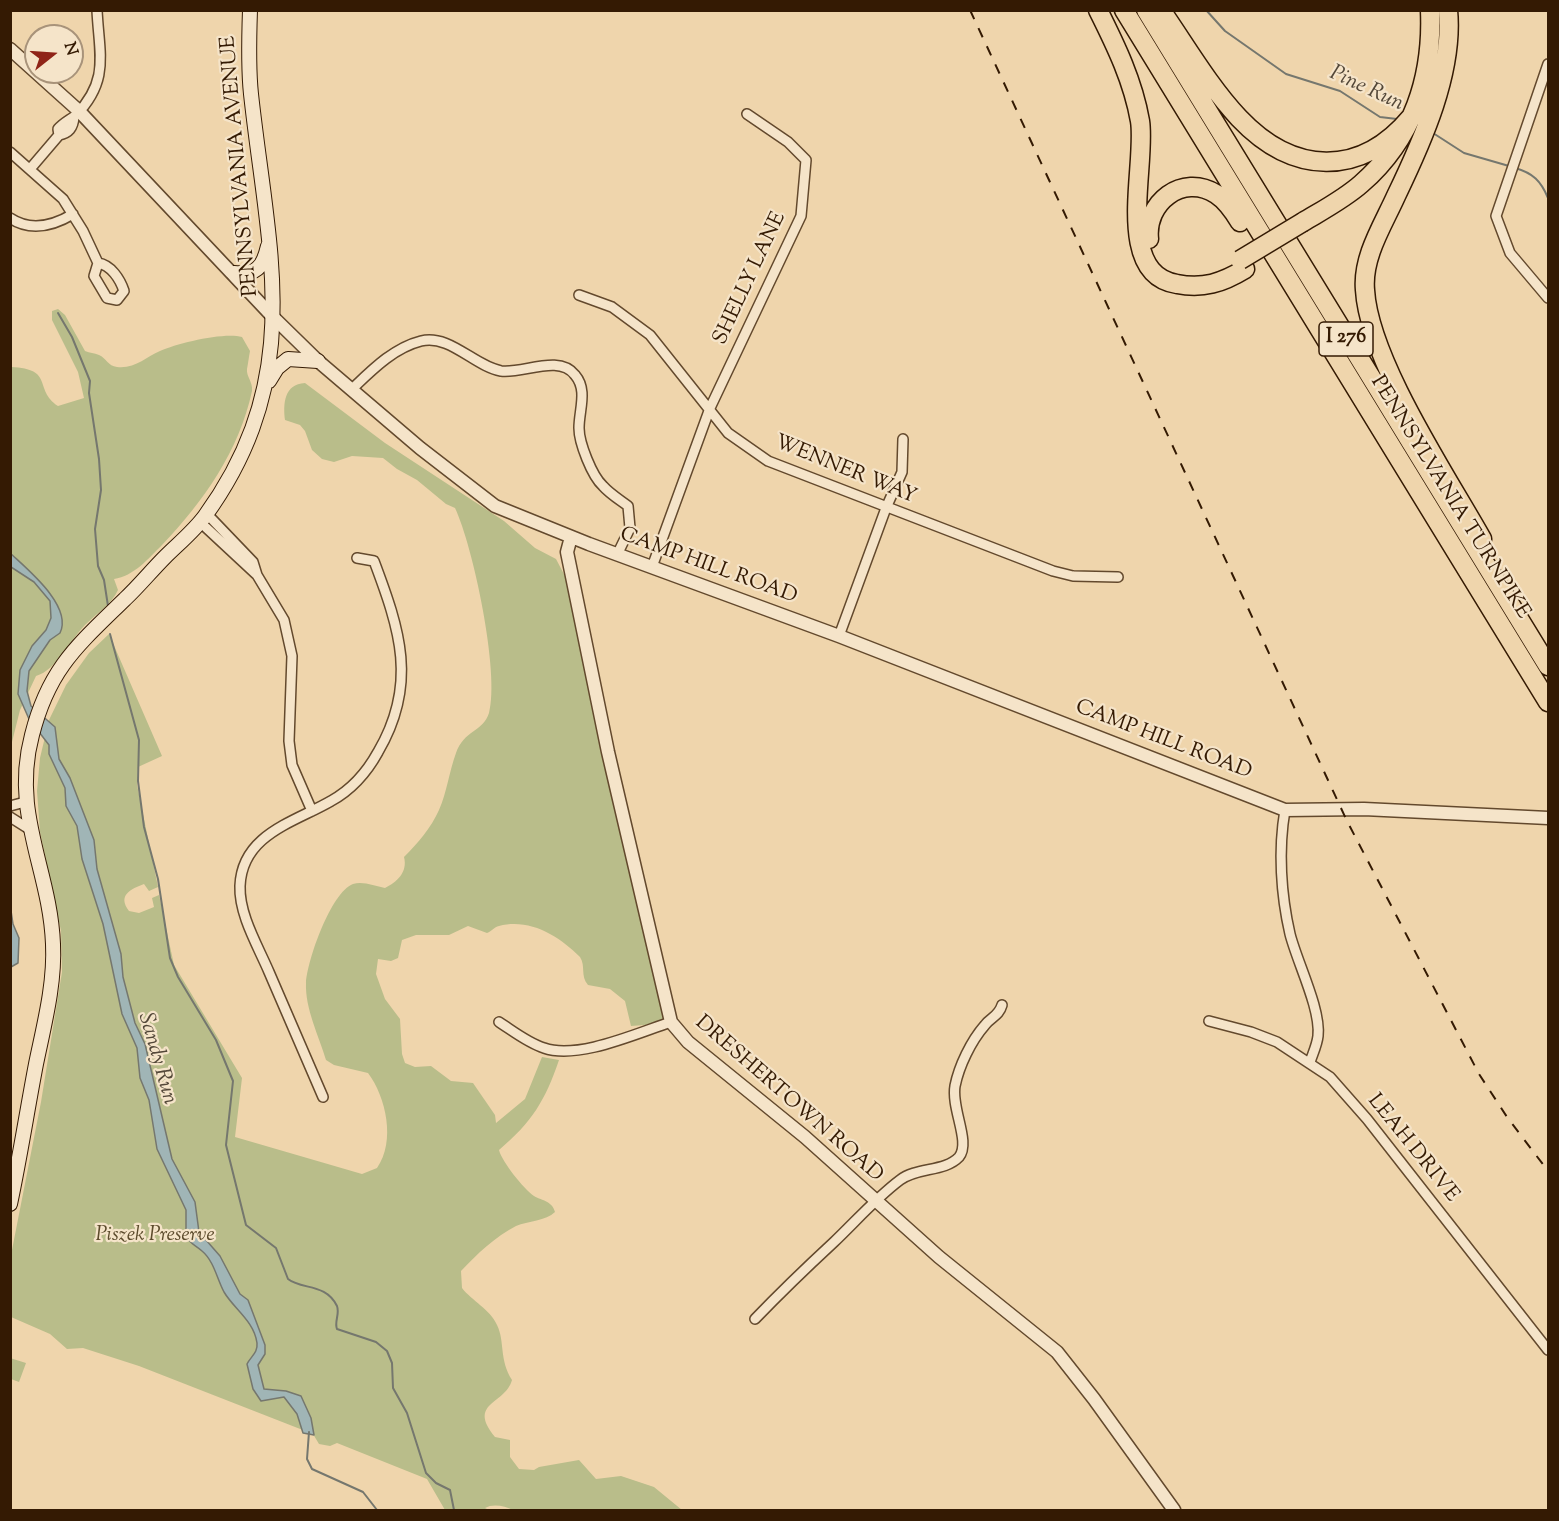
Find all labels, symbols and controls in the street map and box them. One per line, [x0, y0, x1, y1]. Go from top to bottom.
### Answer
north arrow [24, 24, 84, 84]
street label: PENNSYLVANIA AVENUE [217, 35, 265, 297]
text: N [57, 40, 83, 59]
water label: Pine Run [1325, 61, 1407, 119]
street label: SHELLY LANE [709, 209, 793, 349]
road number: I 276 [1319, 322, 1373, 356]
street label: PENNSYLVANIA TURNPIKE [1364, 372, 1534, 624]
street label: WENNER WAY [770, 431, 920, 511]
street label: CAMP HILL ROAD [616, 523, 800, 611]
street label: CAMP HILL ROAD [1071, 696, 1255, 786]
water label: Sandy Run [130, 1010, 182, 1108]
street label: DRESHERTOWN ROAD [689, 1011, 887, 1189]
street label: LEAH DRIVE [1361, 1090, 1463, 1208]
park label: Piszek Preserve [95, 1223, 215, 1249]

